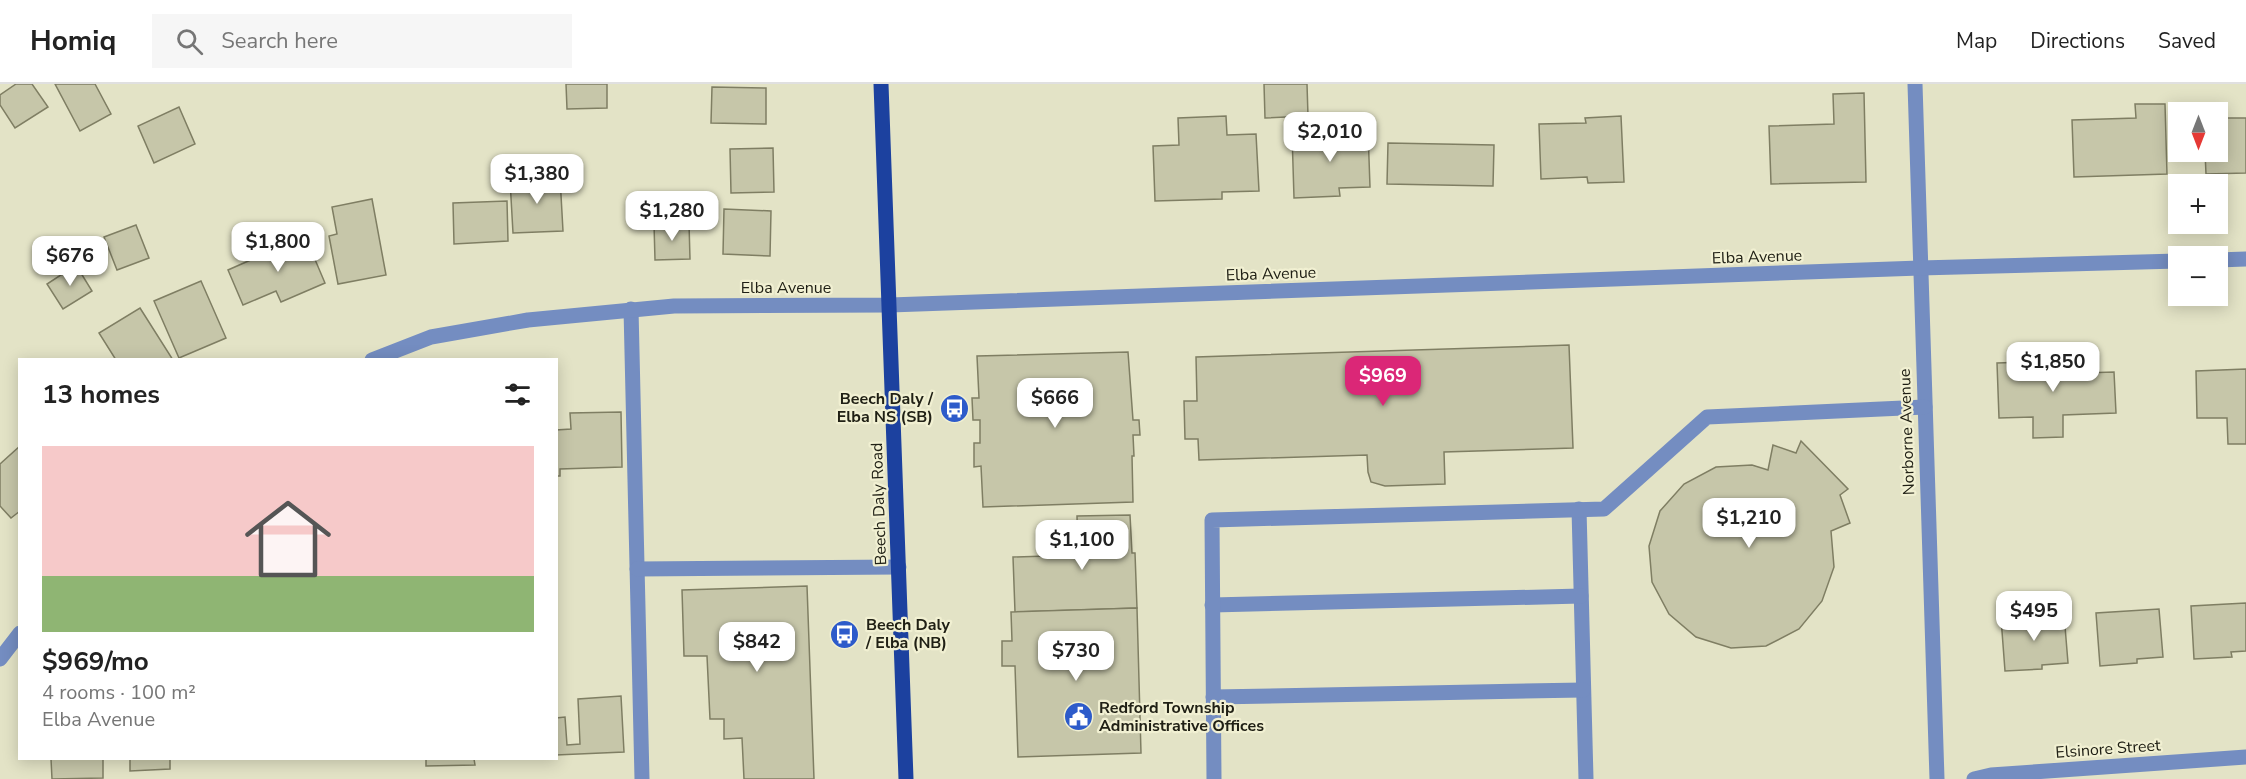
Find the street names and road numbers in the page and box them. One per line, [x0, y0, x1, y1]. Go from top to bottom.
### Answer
street label: Elba Avenue [1711, 244, 1803, 270]
street label: Elba Avenue [1225, 261, 1317, 287]
street label: Elba Avenue [741, 277, 831, 299]
street label: Norborne Avenue [1894, 368, 1920, 496]
street label: Beech Daly Road [866, 442, 892, 566]
street label: Elsinore Street [2055, 734, 2162, 764]

